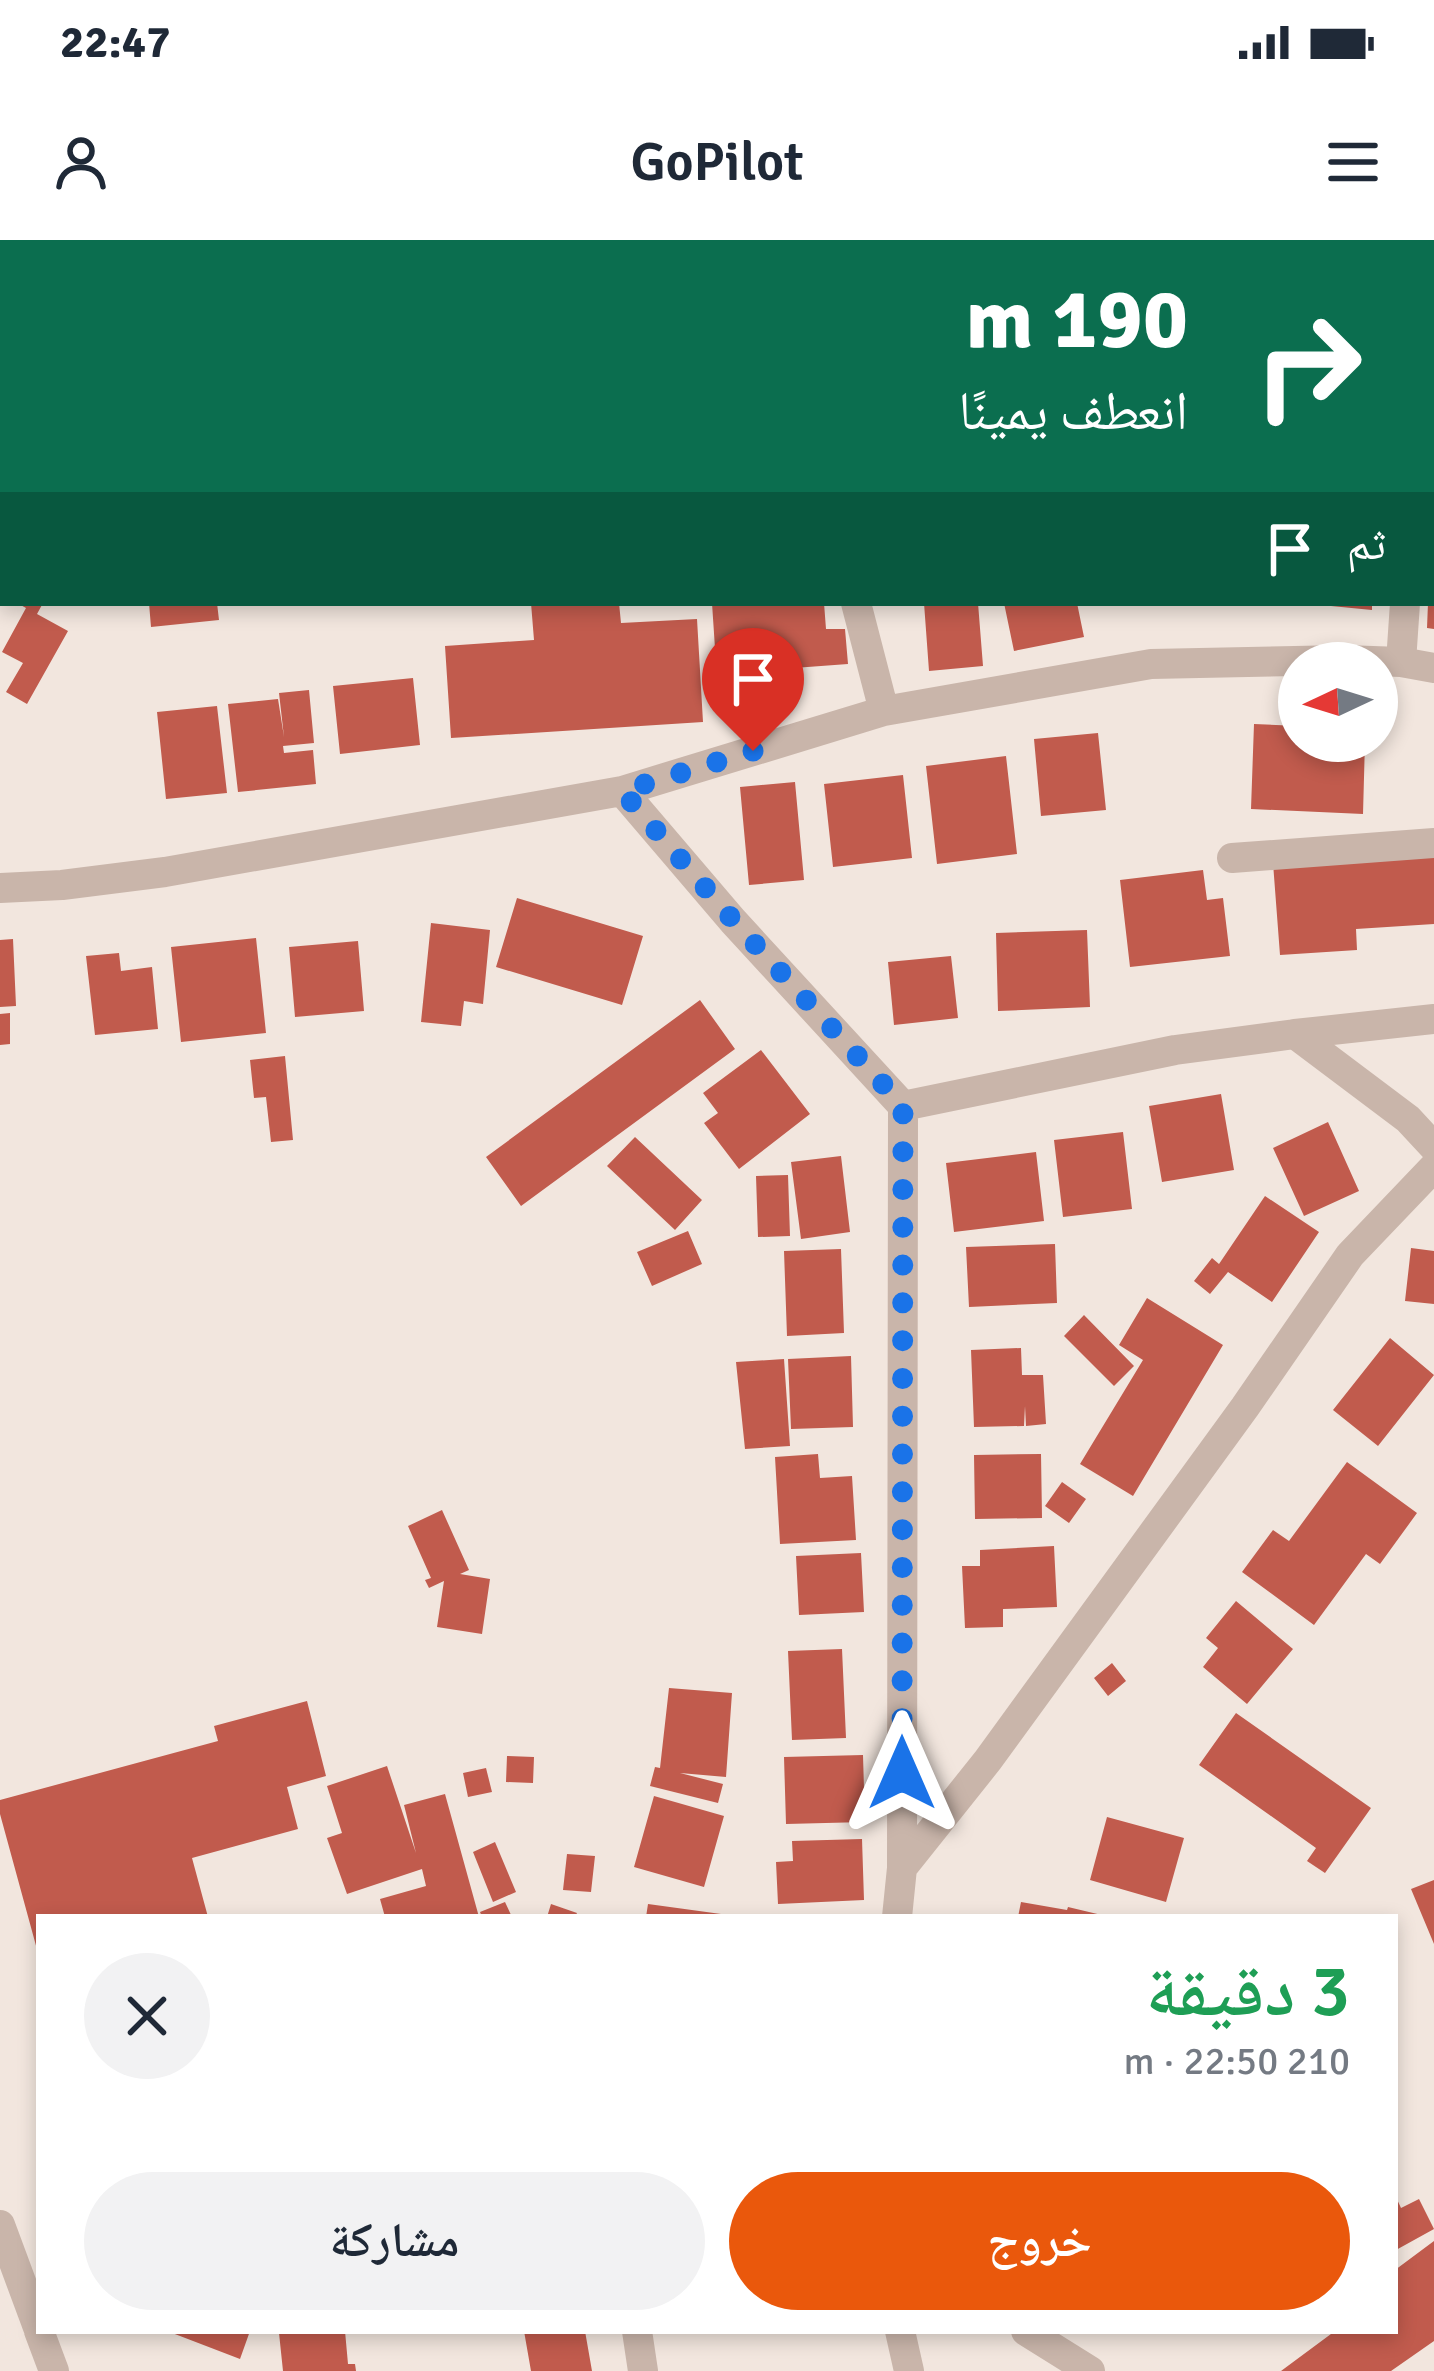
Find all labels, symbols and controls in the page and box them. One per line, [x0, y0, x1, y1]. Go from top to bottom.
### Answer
text: 22:47 [60, 15, 170, 70]
icon: person [48, 129, 114, 195]
text: GoPilot [630, 129, 804, 196]
icon: menu [1320, 129, 1386, 195]
text: 190 m [966, 268, 1188, 372]
icon: right [1230, 288, 1386, 444]
text: انعطف يمينًا [958, 378, 1188, 445]
icon: arrive [1257, 516, 1323, 582]
text: ثم [1347, 517, 1386, 572]
pin [702, 628, 804, 751]
north arrow [1278, 642, 1398, 762]
map controls [1278, 642, 1398, 762]
icon: arrive [720, 646, 786, 712]
position arrow [839, 1710, 965, 1836]
text: 3 دقيقة [1146, 1947, 1350, 2036]
button: close [84, 1953, 210, 2079]
text: 210 m · 22:50 [1123, 2037, 1350, 2085]
button: مشاركة [84, 2172, 705, 2310]
button: خروج [729, 2172, 1350, 2310]

